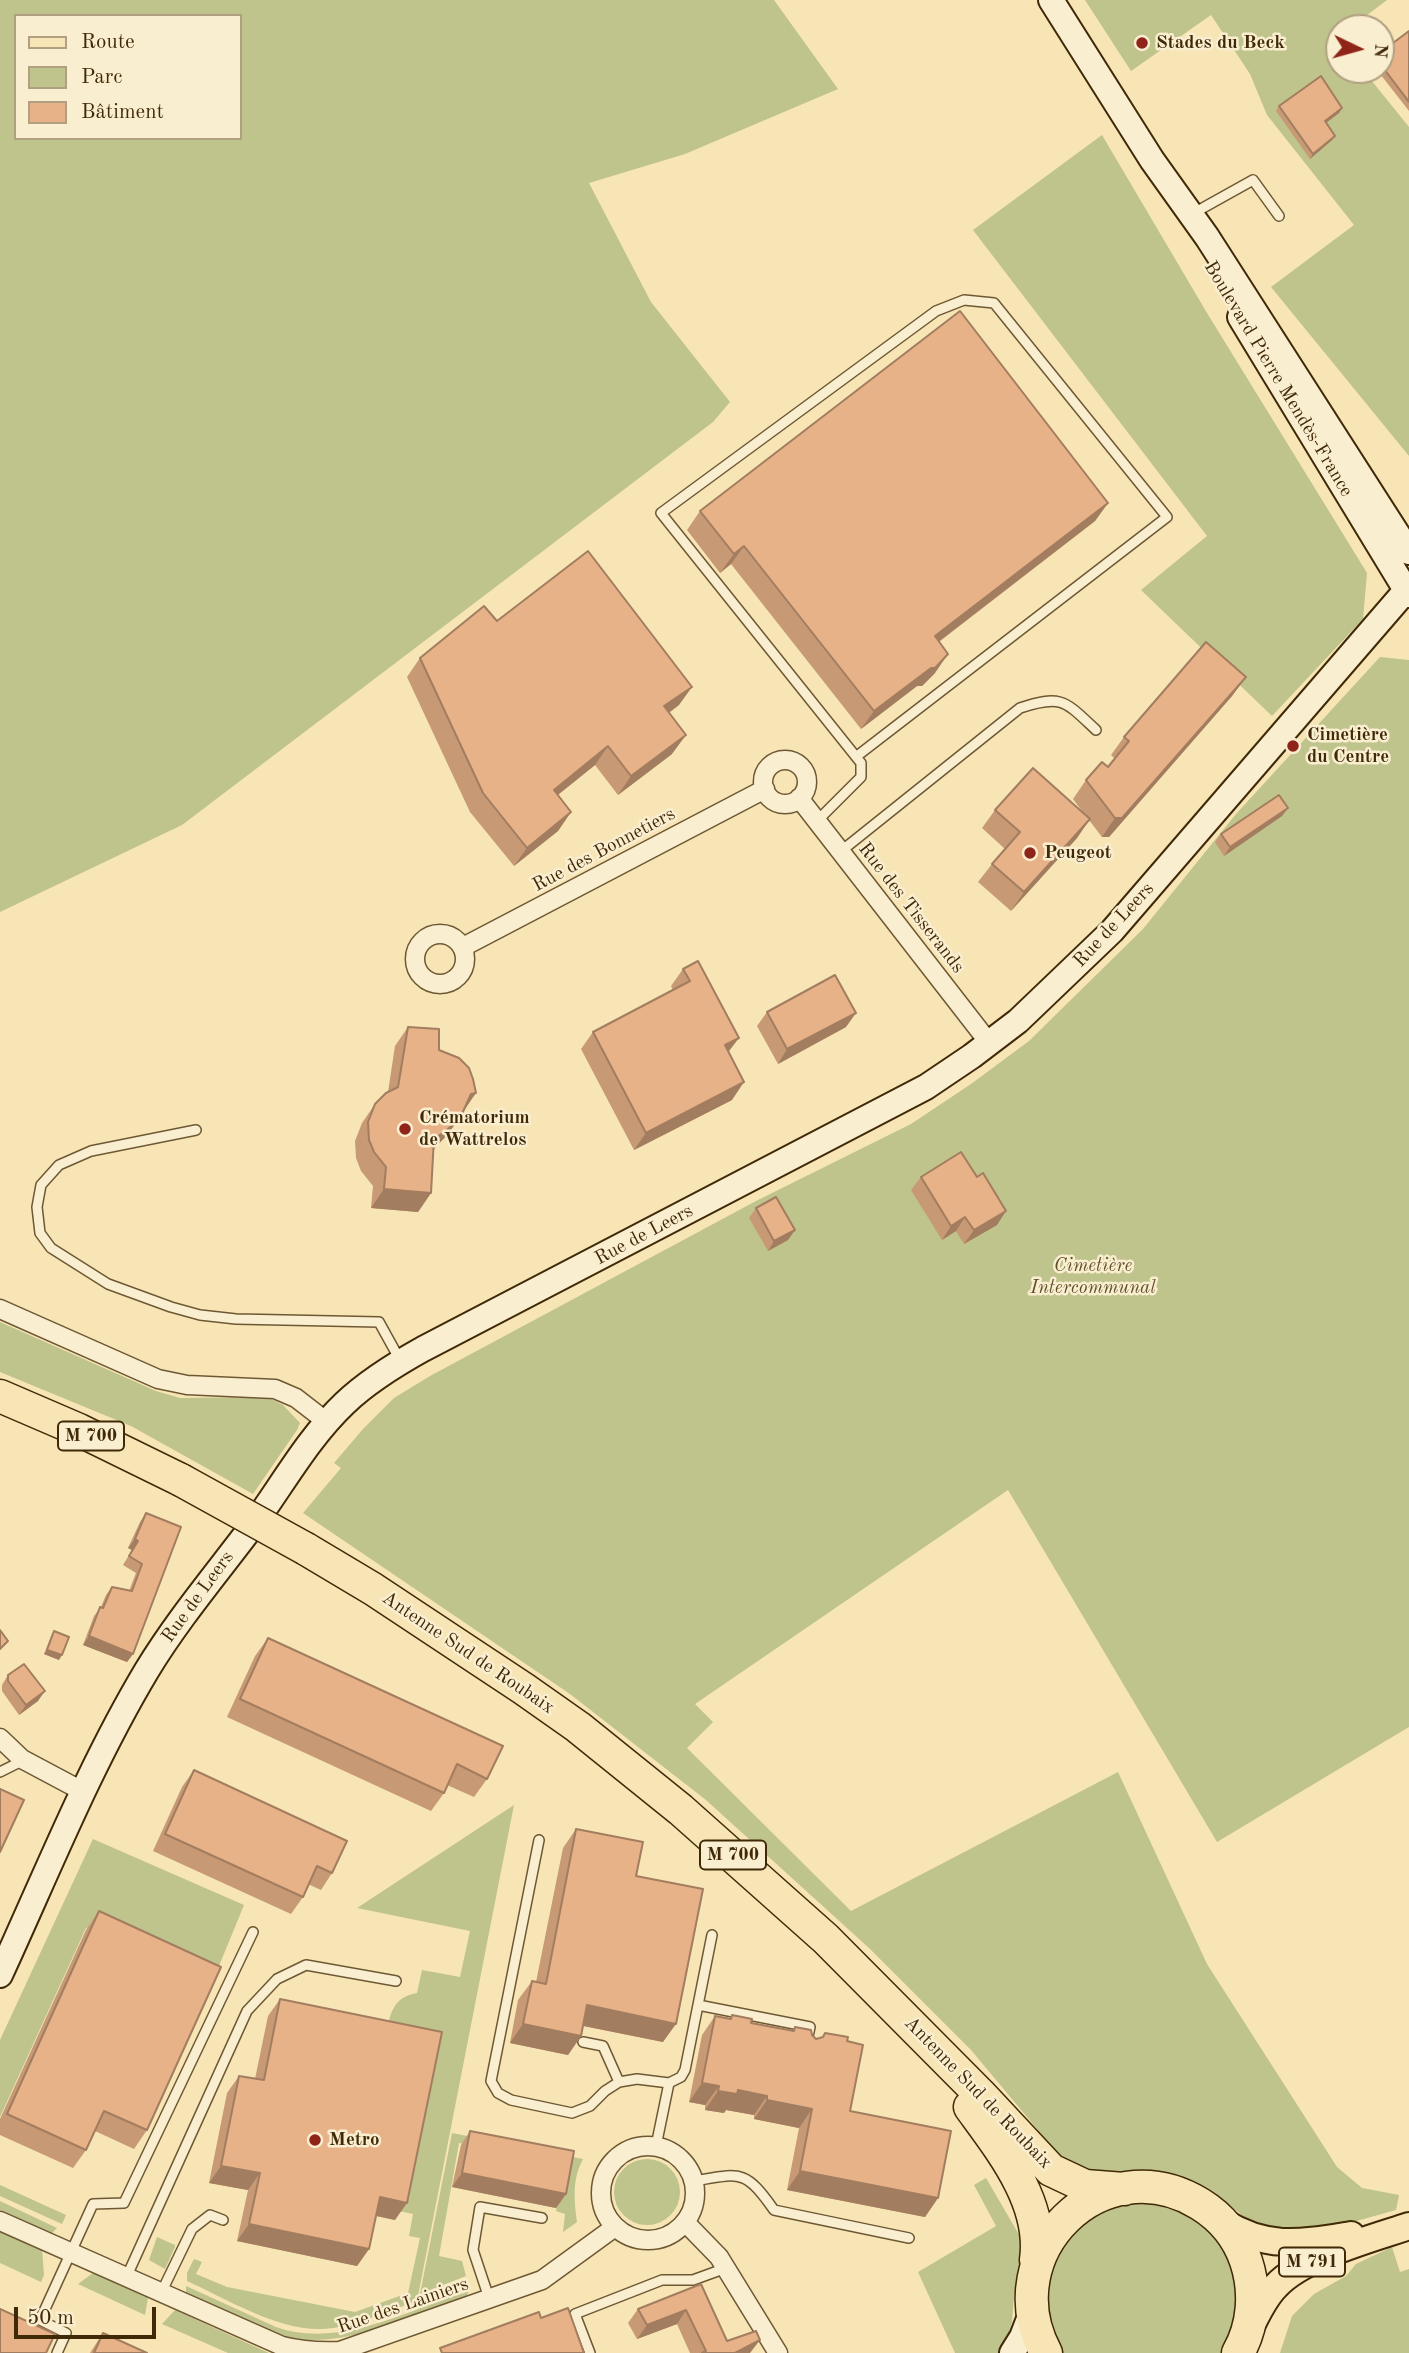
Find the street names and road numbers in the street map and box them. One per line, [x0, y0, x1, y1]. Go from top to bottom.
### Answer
street label: Boulevard Pierre Mendès-France [1198, 257, 1358, 501]
street label: Rue des Bonnetiers [529, 803, 679, 897]
street label: Rue des Tisserands [853, 838, 969, 978]
street label: Rue de Leers [1069, 878, 1159, 972]
street label: Rue de Leers [591, 1200, 697, 1270]
road number: M 700 [58, 1422, 124, 1450]
street label: Rue de Leers [157, 1547, 239, 1647]
street label: Antenne Sud de Roubaix [377, 1587, 559, 1719]
road number: M 700 [700, 1840, 766, 1870]
street label: Antenne Sud de Roubaix [899, 2012, 1057, 2174]
road number: M 791 [1279, 2248, 1345, 2276]
street label: Rue des Lainiers [334, 2273, 472, 2339]

